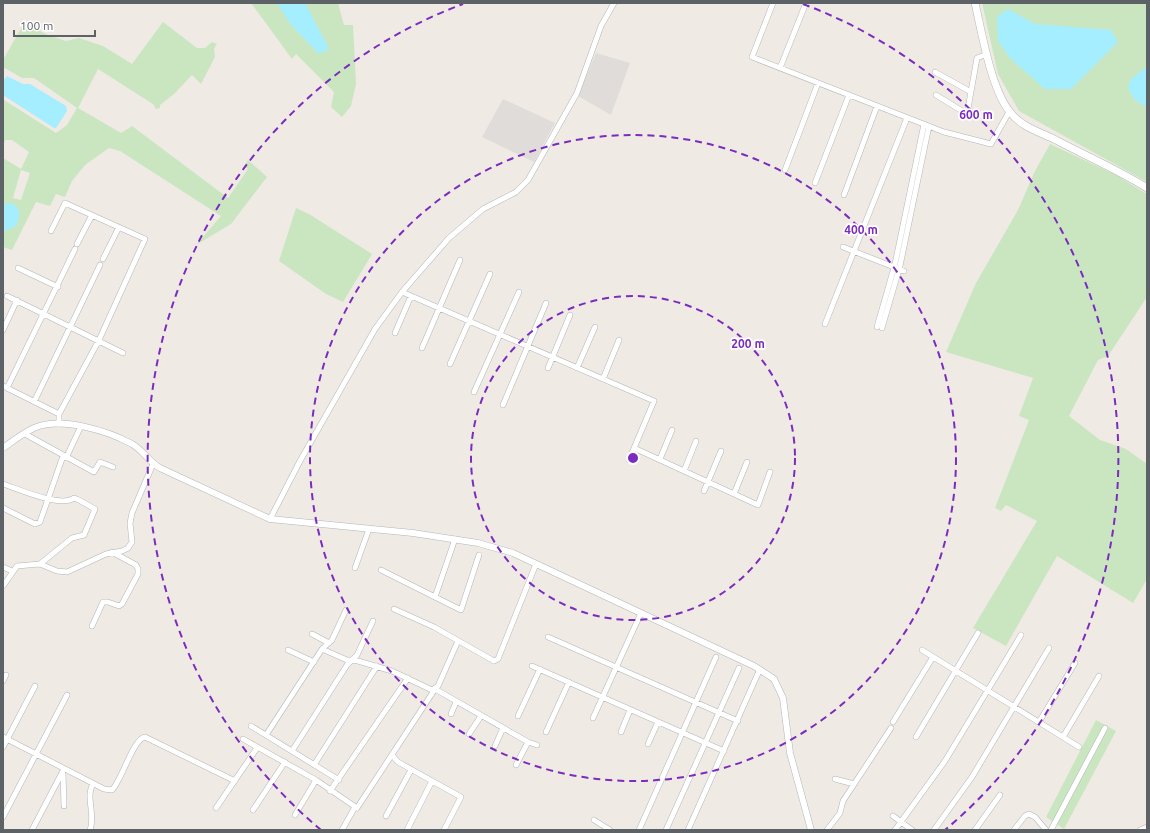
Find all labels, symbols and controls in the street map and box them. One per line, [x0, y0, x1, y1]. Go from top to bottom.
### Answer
scale bar [14, 12, 95, 38]
text: 100 m [20, 19, 53, 32]
text: 600 m [959, 108, 993, 121]
text: 400 m [844, 223, 878, 236]
text: 200 m [731, 337, 765, 350]
centre of rings [626, 451, 640, 465]

